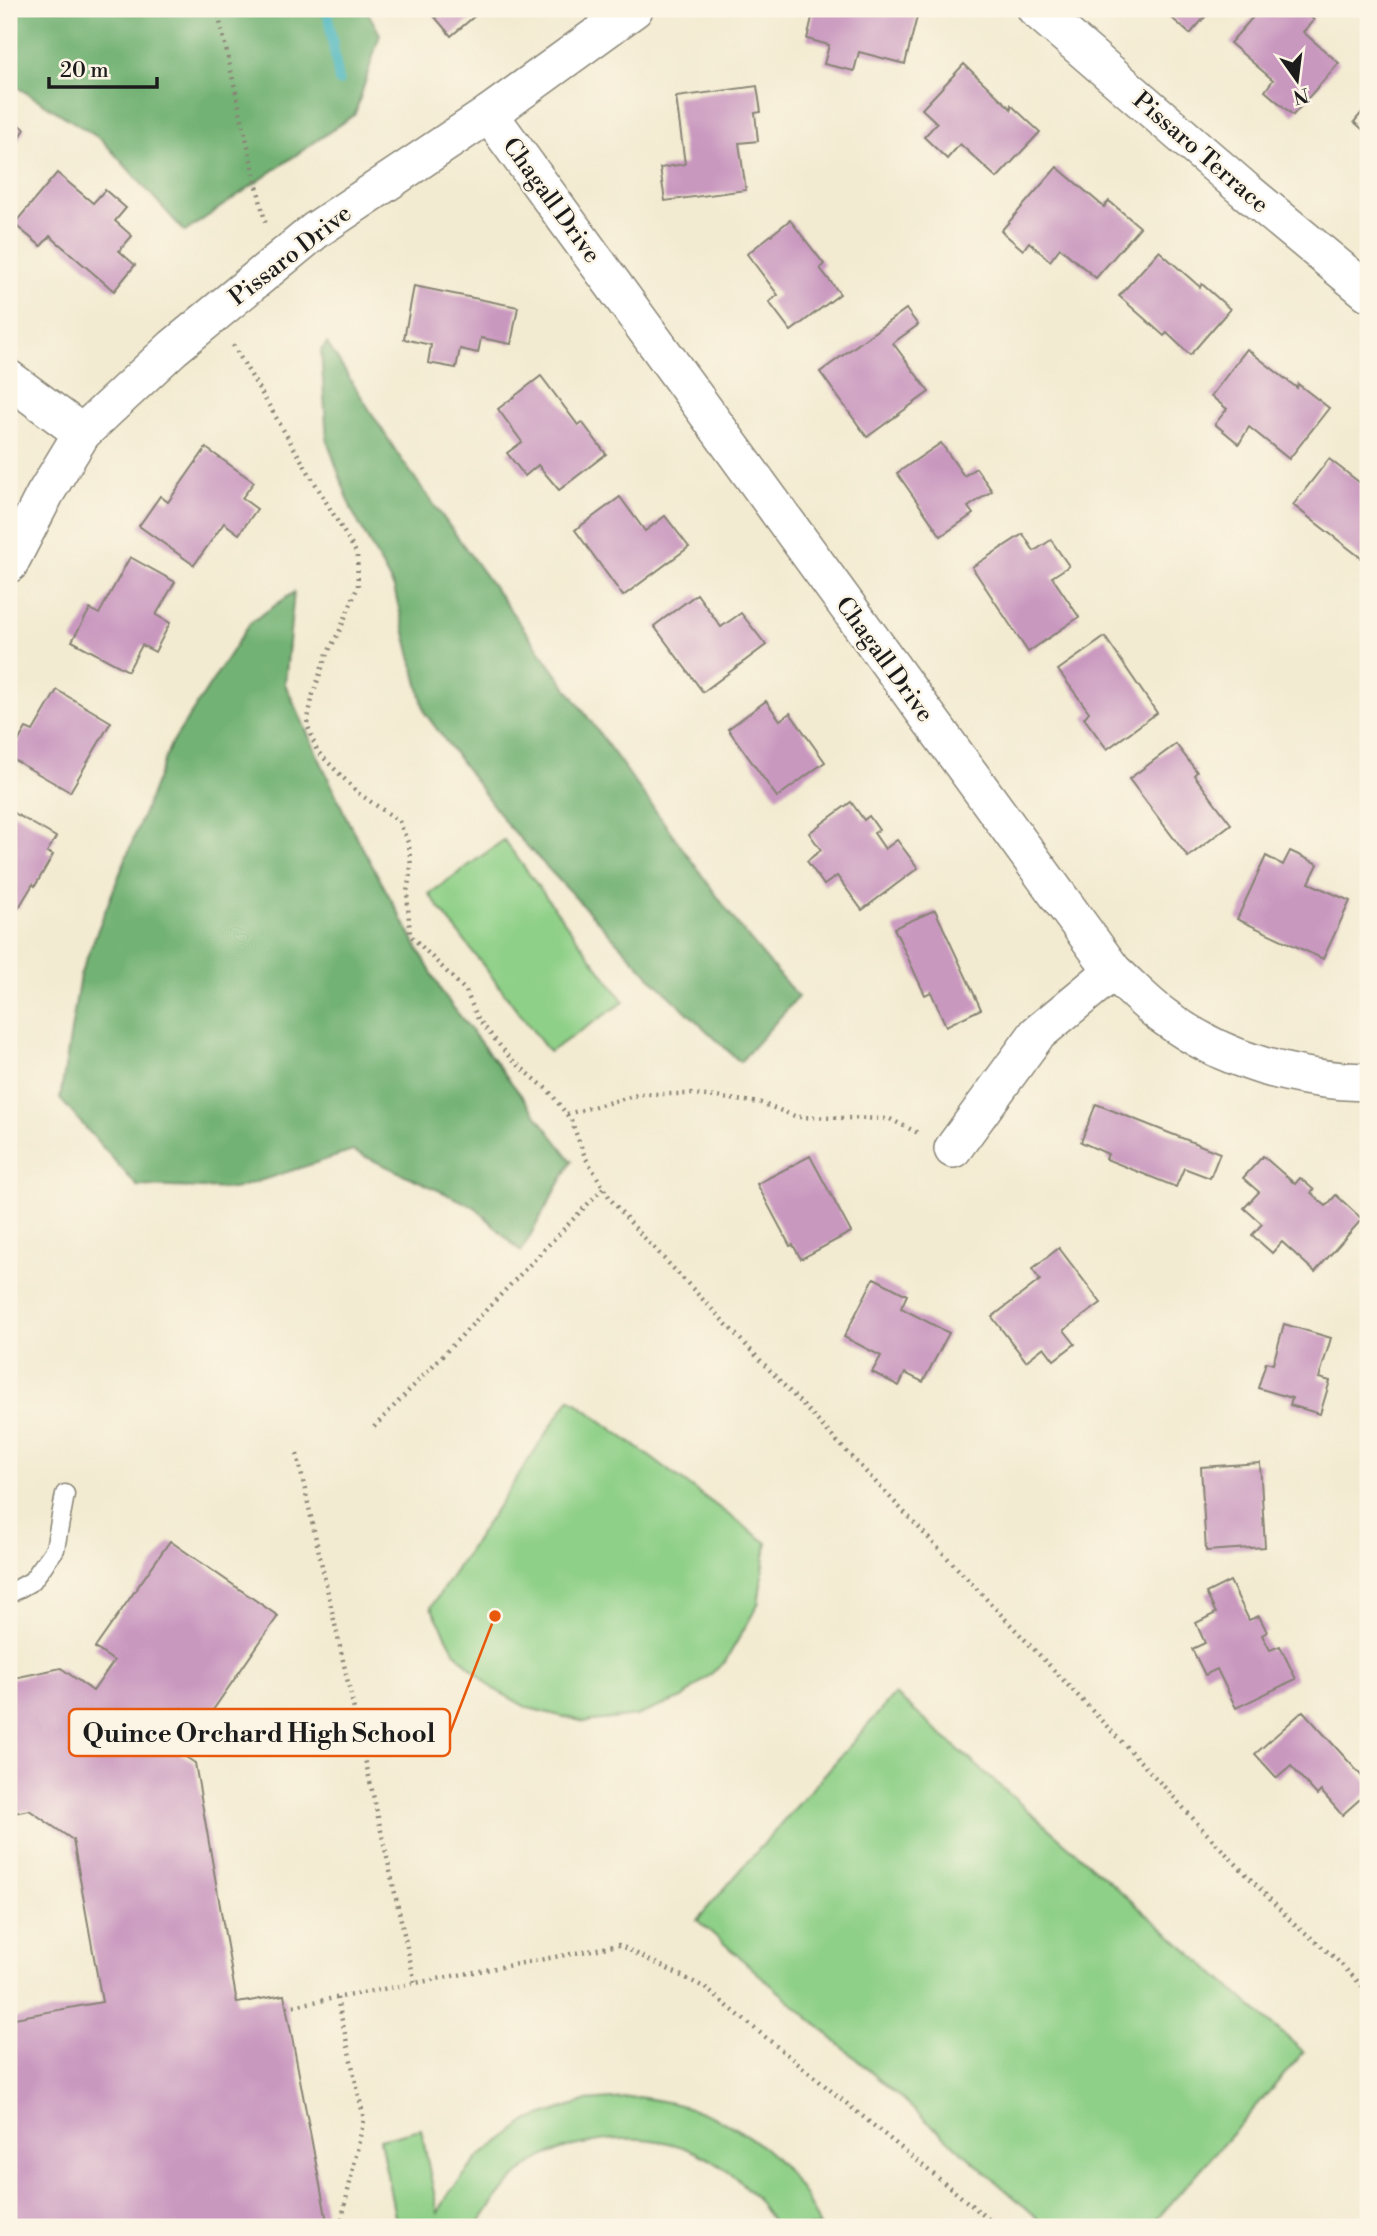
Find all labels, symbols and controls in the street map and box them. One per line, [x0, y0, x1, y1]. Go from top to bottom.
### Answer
scale bar [49, 46, 158, 90]
north arrow [1262, 46, 1332, 116]
text: 20 m [60, 58, 109, 84]
text: N [1291, 82, 1311, 109]
street label: Pissaro Terrace [1126, 86, 1274, 220]
street label: Chagall Drive [496, 132, 607, 269]
street label: Pissaro Drive [223, 199, 358, 313]
street label: Chagall Drive [829, 591, 940, 728]
callout: Quince Orchard High School [69, 1709, 450, 1756]
text: Quince Orchard High School [83, 1718, 436, 1750]

